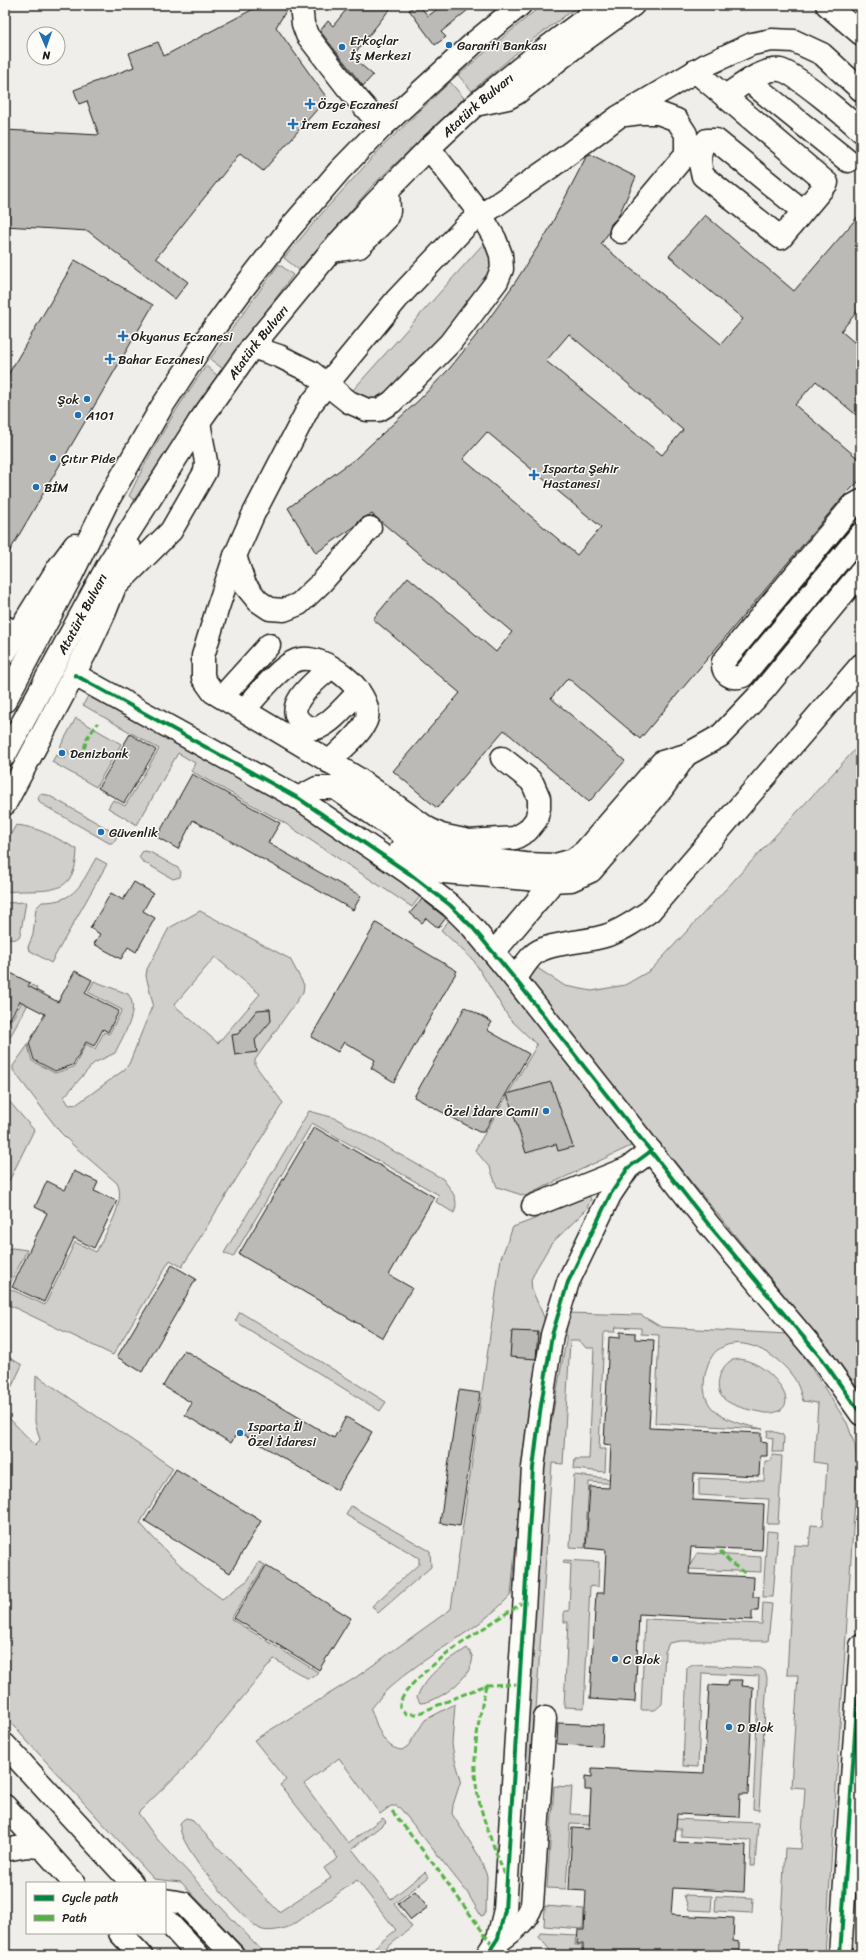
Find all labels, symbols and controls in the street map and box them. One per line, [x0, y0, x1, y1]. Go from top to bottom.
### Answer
north arrow [26, 26, 66, 66]
place label: Erkoçlar İş Merkezi [349, 29, 411, 67]
place label: Garanti Bankası [457, 34, 547, 57]
marker: Garanti Bankası [444, 40, 454, 50]
marker: Erkoçlar İş Merkezi [337, 42, 347, 52]
text: N [42, 46, 51, 65]
street label: Atatürk Bulvarı [436, 67, 519, 144]
place label: Özge Eczanesi [318, 93, 398, 116]
marker: Özge Eczanesi [305, 99, 315, 109]
place label: İrem Eczanesi [300, 113, 381, 136]
marker: İrem Eczanesi [288, 119, 298, 129]
street label: Atatürk Bulvarı [221, 299, 295, 385]
place label: Okyanus Eczanesi [131, 325, 233, 348]
marker: Okyanus Eczanesi [118, 331, 128, 341]
place label: Bahar Eczanesi [118, 348, 204, 371]
marker: Bahar Eczanesi [105, 354, 115, 364]
place label: Şok [57, 388, 79, 411]
marker: Şok [82, 394, 92, 404]
place label: A101 [85, 404, 114, 427]
marker: A101 [73, 410, 83, 420]
place label: Çıtır Pide [61, 447, 116, 470]
marker: Çıtır Pide [48, 453, 58, 463]
place label: Isparta Şehir Hastanesi [542, 457, 619, 495]
marker: Isparta Şehir Hastanesi [528, 469, 540, 481]
place label: BİM [44, 476, 68, 499]
marker: BİM [31, 482, 41, 492]
street label: Atatürk Bulvarı [50, 569, 114, 659]
place label: Denizbank [70, 742, 129, 765]
marker: Denizbank [57, 748, 67, 758]
place label: Güvenlik [109, 821, 158, 844]
marker: Güvenlik [96, 827, 106, 837]
place label: Özel İdare Camii [444, 1100, 538, 1123]
marker: Özel İdare Camii [541, 1106, 551, 1116]
place label: Isparta İl Özel İdaresi [247, 1415, 316, 1453]
marker: Isparta İl Özel İdaresi [235, 1428, 245, 1438]
place label: C Blok [623, 1648, 660, 1671]
marker: C Blok [610, 1654, 620, 1664]
place label: D Blok [737, 1716, 774, 1739]
marker: D Blok [724, 1722, 734, 1732]
legend [26, 1882, 166, 1934]
text: Cycle path [62, 1887, 118, 1909]
text: Path [62, 1907, 87, 1929]

